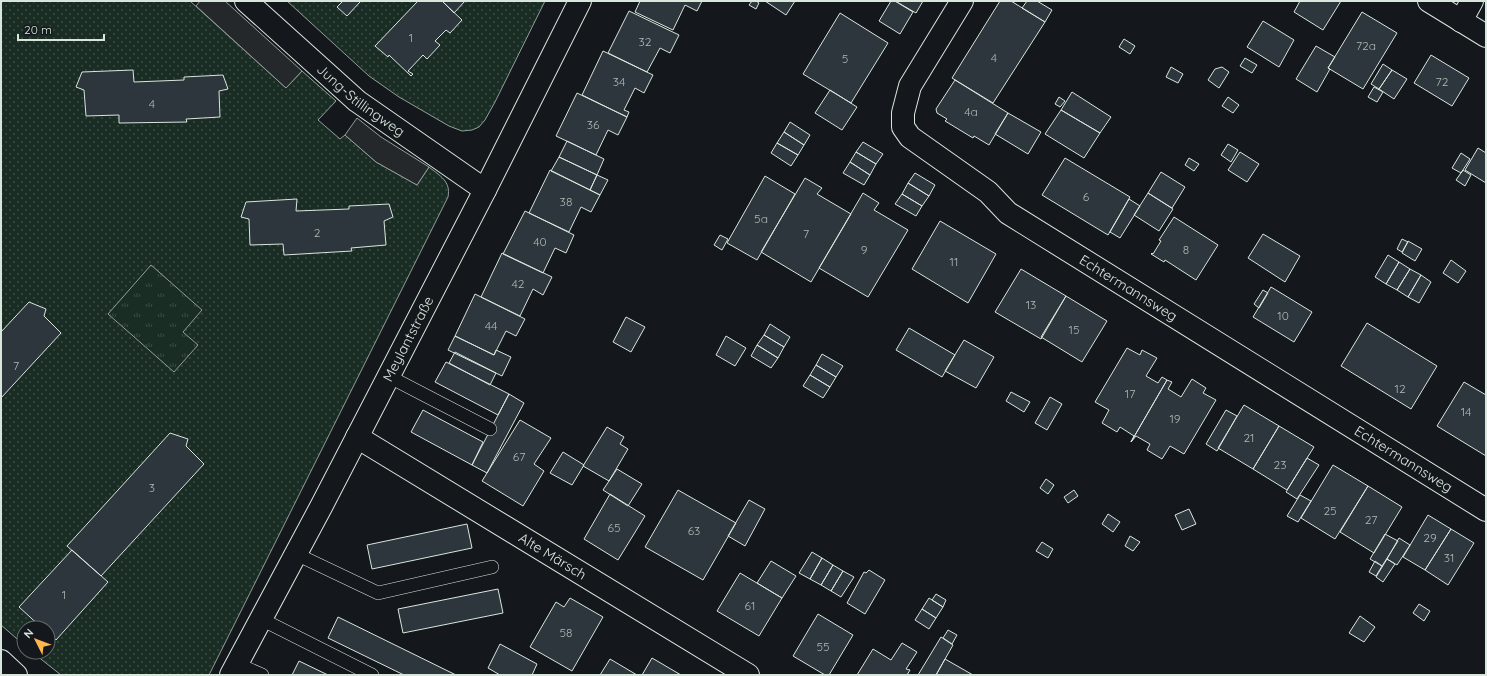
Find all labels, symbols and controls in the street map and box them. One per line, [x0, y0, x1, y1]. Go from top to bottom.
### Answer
scale bar [18, 16, 104, 42]
text: 20 m [24, 22, 52, 37]
house number: 1 [409, 30, 413, 45]
house number: 32 [639, 34, 652, 49]
house number: 72a [1356, 38, 1376, 53]
house number: 4 [991, 50, 997, 65]
house number: 5 [842, 51, 848, 66]
street label: Jung-Stillingweg [313, 60, 408, 141]
house number: 34 [613, 74, 625, 89]
house number: 72 [1436, 74, 1449, 89]
house number: 4 [149, 96, 155, 111]
house number: 4a [964, 104, 978, 119]
house number: 36 [587, 117, 600, 132]
house number: 6 [1083, 189, 1090, 204]
house number: 38 [560, 194, 572, 209]
house number: 5a [754, 211, 768, 226]
house number: 2 [314, 225, 321, 240]
house number: 7 [803, 226, 809, 241]
house number: 40 [533, 234, 547, 249]
house number: 9 [861, 242, 868, 257]
house number: 8 [1183, 242, 1189, 257]
street label: Echtermannsweg [1076, 251, 1181, 325]
house number: 11 [950, 254, 958, 269]
house number: 42 [512, 276, 525, 291]
street label: Meylantstraße [379, 293, 438, 384]
house number: 13 [1026, 297, 1036, 312]
house number: 10 [1277, 308, 1289, 323]
house number: 44 [485, 318, 497, 333]
house number: 15 [1069, 322, 1079, 337]
house number: 7 [13, 358, 19, 373]
house number: 12 [1394, 381, 1406, 396]
house number: 17 [1125, 386, 1135, 401]
house number: 14 [1461, 404, 1471, 419]
house number: 19 [1169, 411, 1181, 426]
street label: Echtermannsweg [1351, 422, 1456, 496]
house number: 21 [1243, 430, 1255, 445]
house number: 67 [513, 449, 525, 464]
house number: 23 [1274, 457, 1286, 472]
house number: 3 [149, 480, 155, 495]
house number: 25 [1323, 503, 1337, 518]
house number: 27 [1365, 512, 1377, 527]
house number: 65 [608, 520, 621, 535]
house number: 63 [688, 523, 700, 538]
street label: Alte Märsch [515, 529, 590, 583]
house number: 29 [1423, 530, 1437, 545]
house number: 31 [1444, 550, 1454, 565]
house number: 1 [62, 587, 66, 602]
house number: 61 [745, 598, 755, 613]
north arrow [16, 620, 56, 660]
house number: 58 [559, 625, 573, 640]
text: N [21, 626, 36, 641]
house number: 55 [816, 639, 830, 654]

